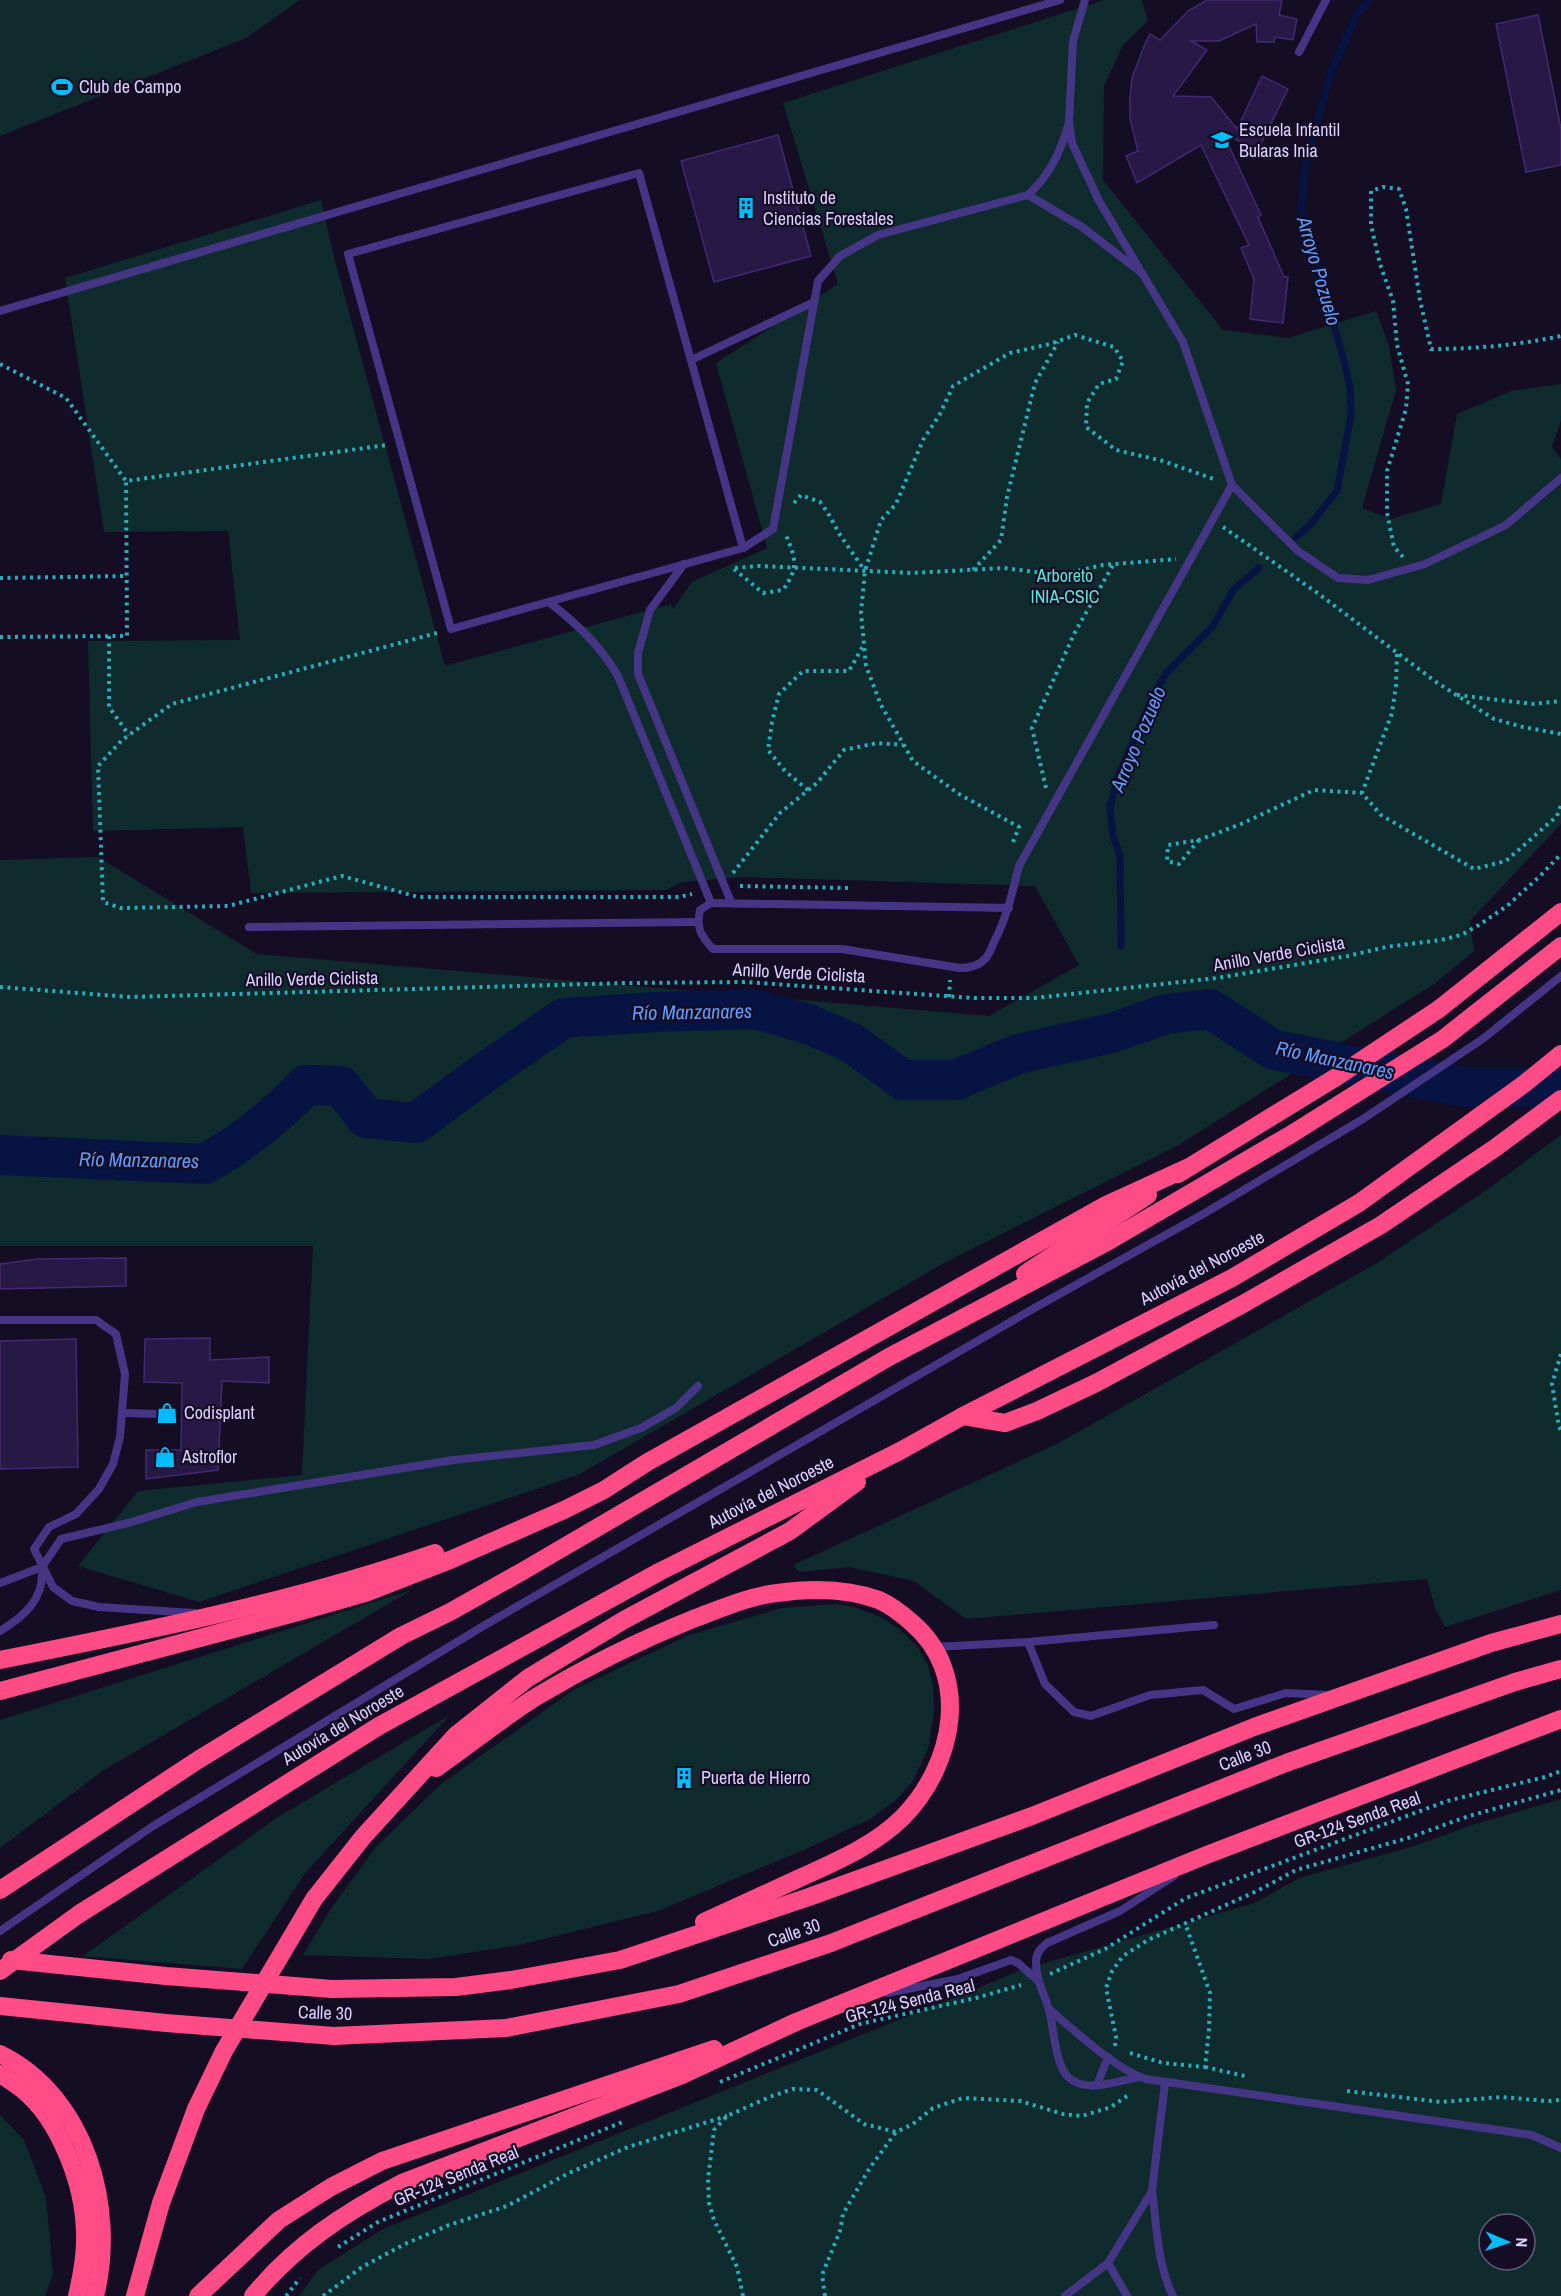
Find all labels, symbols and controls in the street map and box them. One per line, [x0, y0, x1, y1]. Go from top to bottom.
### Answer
place label: Club de Campo [79, 74, 182, 99]
sports icon: Club de Campo [50, 75, 74, 99]
place label: Escuela Infantil Bularas Inia [1239, 117, 1340, 163]
school or university icon: Escuela Infantil Bularas Inia [1210, 128, 1234, 152]
place label: Instituto de Ciencias Forestales [763, 185, 894, 231]
building icon: Instituto de Ciencias Forestales [734, 196, 758, 220]
water label: Arroyo Pozuelo [1291, 212, 1348, 328]
park label: Arboreto INIA-CSIC [1031, 563, 1099, 609]
water label: Arroyo Pozuelo [1103, 682, 1172, 797]
street label: Anillo Verde Ciclista [1210, 930, 1347, 978]
street label: Anillo Verde Ciclista [731, 956, 866, 988]
street label: Anillo Verde Ciclista [244, 965, 379, 992]
water label: Río Manzanares [632, 997, 752, 1026]
water label: Río Manzanares [1273, 1034, 1397, 1085]
water label: Río Manzanares [79, 1145, 199, 1174]
street label: Autovía del Noroeste [1134, 1224, 1268, 1311]
place label: Codisplant [184, 1400, 255, 1425]
shop icon: Codisplant [155, 1401, 179, 1425]
place label: Astroflor [181, 1444, 237, 1469]
shop icon: Astroflor [153, 1445, 177, 1469]
street label: Autovía del Noroeste [703, 1449, 838, 1534]
street label: Autovía del Noroeste [276, 1678, 408, 1771]
street label: Calle 30 [1215, 1734, 1275, 1777]
place label: Puerta de Hierro [701, 1765, 810, 1790]
building icon: Puerta de Hierro [672, 1766, 696, 1790]
street label: GR-124 Senda Real [1290, 1785, 1424, 1854]
street label: Calle 30 [764, 1912, 824, 1953]
street label: GR-124 Senda Real [842, 1972, 977, 2029]
street label: Calle 30 [298, 1999, 353, 2026]
street label: GR-124 Senda Real [390, 2139, 522, 2212]
north arrow [1477, 2212, 1537, 2272]
text: N [1511, 2237, 1533, 2248]

